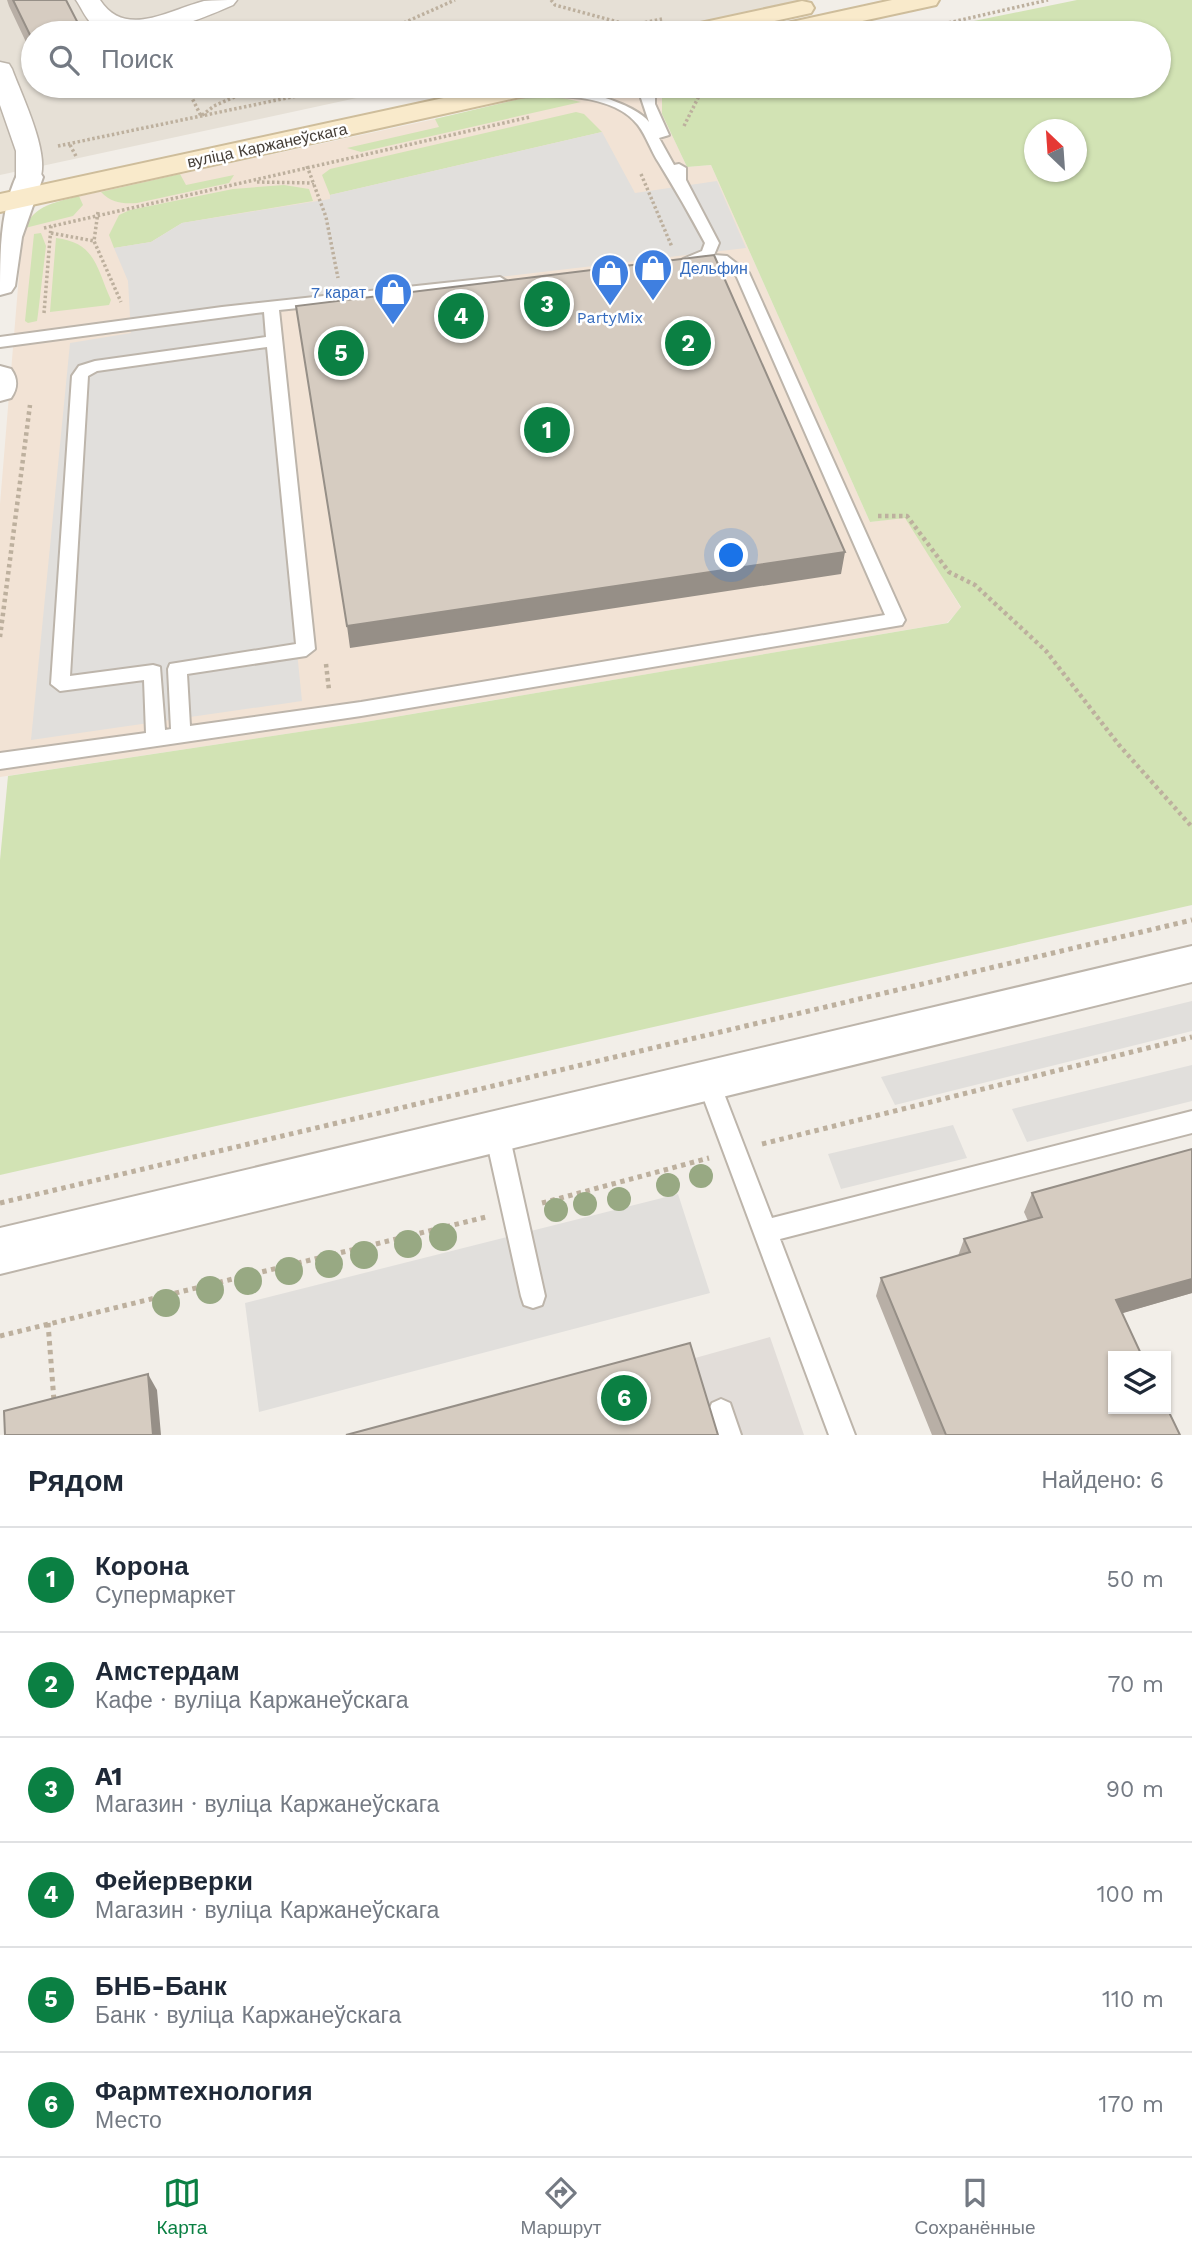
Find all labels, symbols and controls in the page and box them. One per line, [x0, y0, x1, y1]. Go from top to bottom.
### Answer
search box [21, 21, 1171, 98]
icon: search [45, 41, 83, 79]
text: Поиск [101, 44, 173, 74]
street label: вуліца Каржанеўскага [185, 119, 349, 172]
north arrow [1024, 119, 1087, 182]
shop icon: Дельфин [632, 247, 674, 302]
shop icon: PartyMix [589, 252, 631, 307]
place label: Дельфин [680, 259, 748, 278]
shop icon: 7 карат [372, 271, 414, 326]
pin: 3 [524, 278, 570, 330]
place label: 7 карат [311, 283, 367, 302]
pin: 4 [438, 290, 484, 342]
place label: PartyMix [577, 308, 643, 327]
pin: 2 [665, 317, 711, 369]
pin: 5 [318, 327, 364, 379]
pin: 1 [524, 404, 570, 456]
your location [714, 538, 748, 572]
map controls [1108, 1351, 1171, 1414]
button: layers [1108, 1351, 1171, 1414]
pin: 6 [601, 1372, 647, 1424]
text: Рядом [28, 1463, 124, 1498]
text: Найдено: 6 [1041, 1467, 1164, 1494]
text: Корона [95, 1551, 189, 1581]
text: 1 [46, 1566, 56, 1593]
text: 50 m [1107, 1566, 1164, 1593]
text: Супермаркет [95, 1582, 235, 1609]
text: Амстердам [95, 1656, 240, 1686]
text: 2 [44, 1671, 58, 1698]
text: 70 m [1107, 1671, 1164, 1698]
text: Кафе · вуліца Каржанеўскага [95, 1687, 409, 1714]
text: A1 [95, 1761, 122, 1791]
text: 3 [44, 1776, 58, 1803]
text: 90 m [1106, 1776, 1164, 1803]
text: Магазин · вуліца Каржанеўскага [95, 1791, 439, 1818]
text: Фейерверки [95, 1866, 253, 1896]
text: 4 [44, 1881, 58, 1908]
text: 100 m [1097, 1881, 1164, 1908]
text: Магазин · вуліца Каржанеўскага [95, 1897, 439, 1924]
text: БНБ-Банк [95, 1971, 227, 2001]
text: 5 [44, 1986, 58, 2013]
text: 110 m [1102, 1986, 1164, 2013]
text: Банк · вуліца Каржанеўскага [95, 2002, 401, 2029]
text: Фармтехнология [95, 2076, 313, 2106]
text: 6 [44, 2091, 58, 2118]
text: 170 m [1099, 2091, 1164, 2118]
text: Место [95, 2107, 162, 2134]
tab: Карта [157, 2174, 207, 2239]
tab: Маршрут [520, 2174, 601, 2239]
tab: Сохранённые [914, 2174, 1035, 2239]

